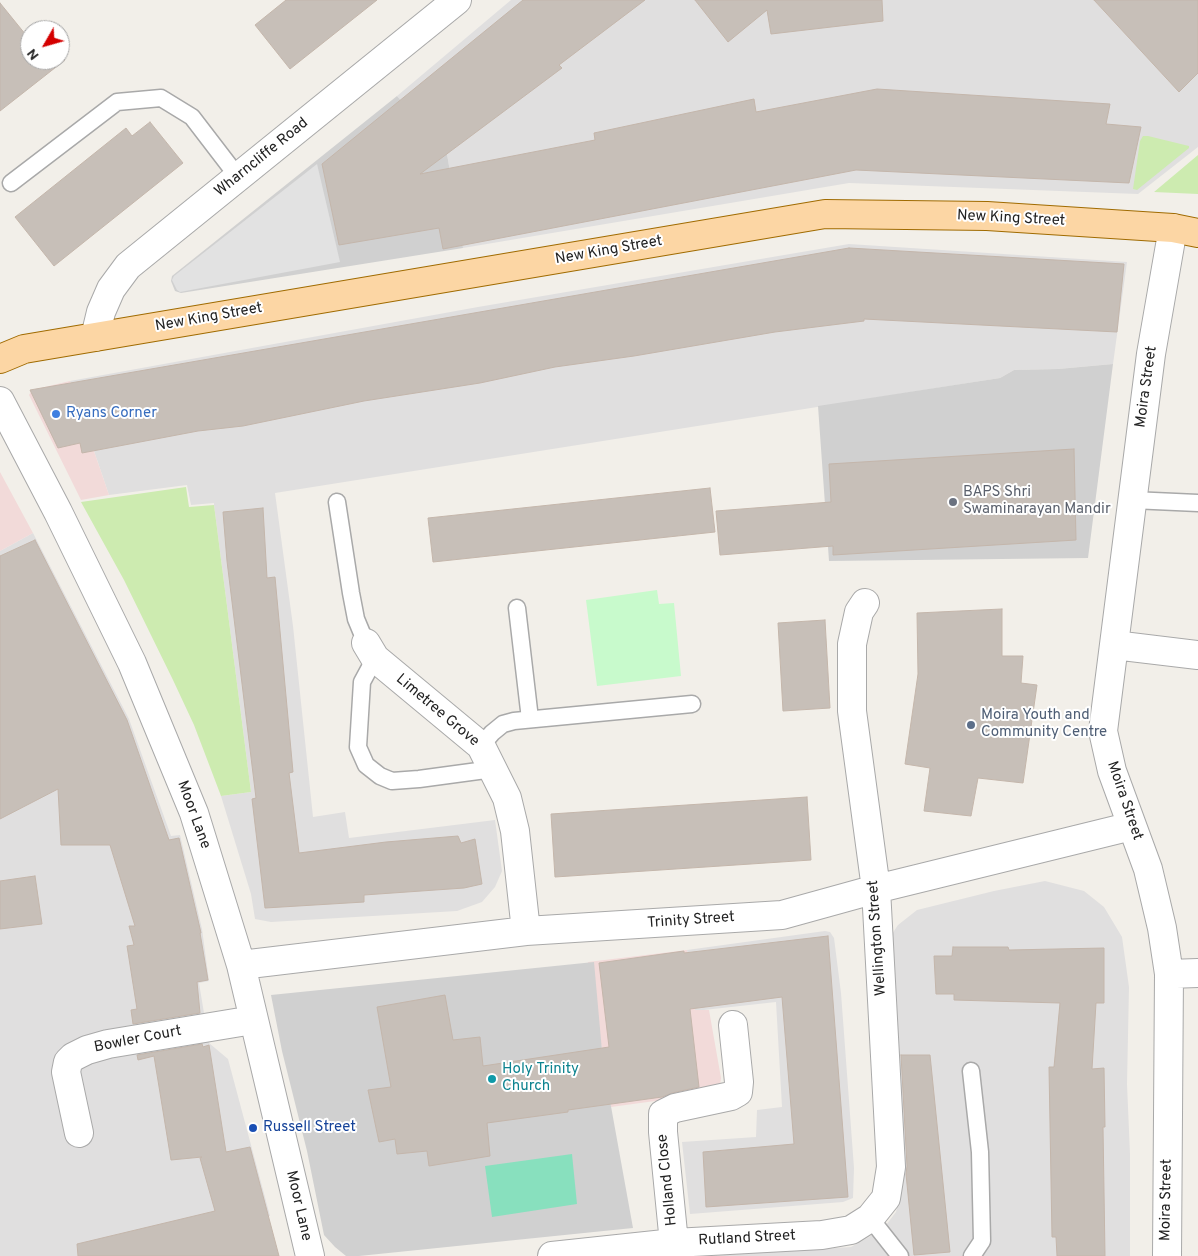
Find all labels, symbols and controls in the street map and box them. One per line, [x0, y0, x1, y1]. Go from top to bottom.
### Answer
north arrow [20, 20, 70, 70]
text: N [24, 45, 43, 63]
street label: Wharncliffe Road [212, 115, 312, 201]
street label: New King Street [956, 207, 1066, 231]
street label: New King Street [554, 233, 664, 269]
street label: New King Street [154, 300, 264, 336]
street label: Moira Street [1132, 345, 1162, 429]
place label: Ryans Corner [66, 405, 157, 423]
marker: Ryans Corner [50, 408, 62, 420]
place label: BAPS Shri Swaminarayan Mandir [963, 484, 1111, 519]
marker: BAPS Shri Swaminarayan Mandir [947, 496, 959, 508]
street label: Limetree Grove [392, 671, 482, 751]
place label: Moira Youth and Community Centre [981, 707, 1107, 742]
marker: Moira Youth and Community Centre [965, 719, 977, 731]
street label: Moira Street [1102, 759, 1146, 843]
street label: Moor Lane [172, 778, 214, 852]
street label: Wellington Street [865, 879, 891, 997]
street label: Trinity Street [647, 909, 735, 933]
street label: Bowler Court [93, 1023, 183, 1057]
place label: Holy Trinity Church [502, 1061, 579, 1096]
marker: Holy Trinity Church [486, 1073, 498, 1085]
place label: Russell Street [263, 1119, 356, 1137]
marker: Russell Street [247, 1122, 259, 1134]
street label: Holland Close [654, 1133, 682, 1227]
street label: Moira Street [1157, 1159, 1177, 1241]
street label: Moor Lane [281, 1169, 315, 1243]
street label: Rutland Street [698, 1227, 796, 1251]

